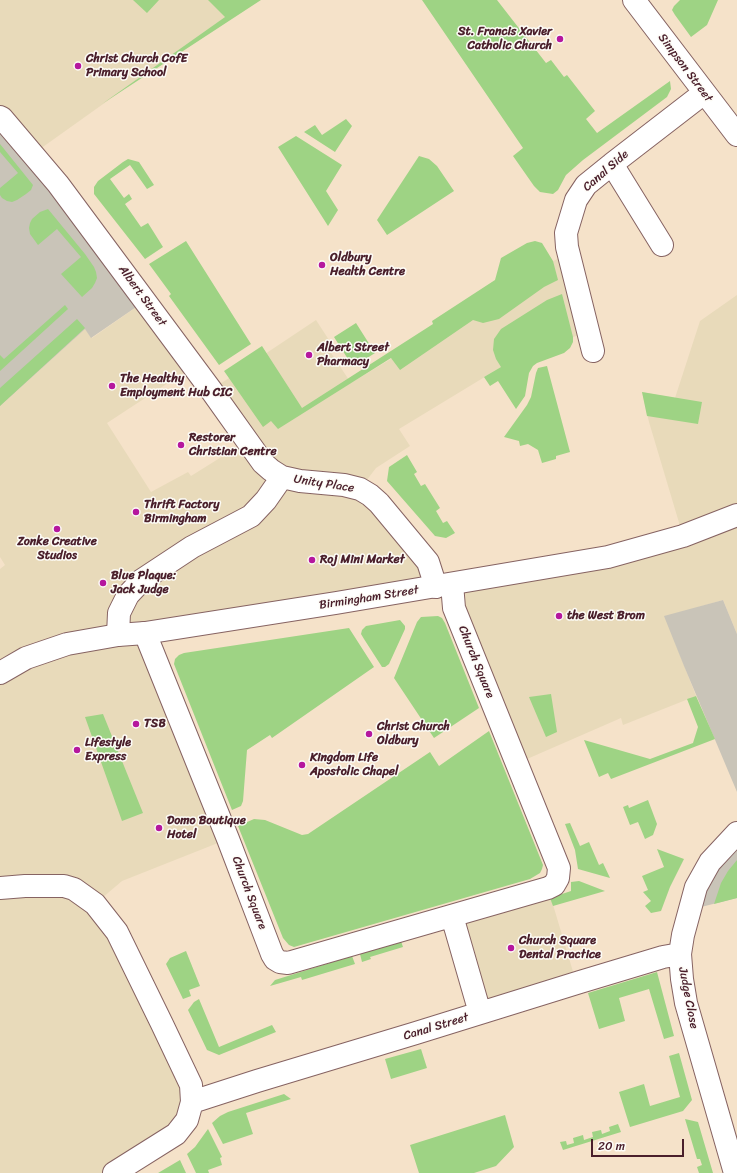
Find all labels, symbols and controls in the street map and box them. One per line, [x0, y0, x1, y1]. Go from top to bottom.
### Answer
place label: St. Francis Xavier Catholic Church [458, 25, 552, 53]
street label: Simpson Street [655, 31, 715, 105]
marker: St. Francis Xavier Catholic Church [555, 34, 565, 44]
place label: Christ Church CofE Primary School [86, 52, 187, 80]
marker: Christ Church CofE Primary School [73, 61, 83, 71]
street label: Canal Side [580, 147, 632, 195]
place label: Oldbury Health Centre [330, 251, 405, 279]
marker: Oldbury Health Centre [317, 260, 327, 270]
street label: Albert Street [115, 263, 169, 329]
place label: Albert Street Pharmacy [317, 341, 389, 369]
marker: Albert Street Pharmacy [304, 350, 314, 360]
place label: The Healthy Employment Hub CIC [120, 372, 233, 400]
marker: The Healthy Employment Hub CIC [107, 381, 117, 391]
place label: Restorer Christian Centre [189, 431, 277, 459]
marker: Restorer Christian Centre [176, 440, 186, 450]
street label: Unity Place [293, 472, 355, 496]
place label: Thrift Factory Birmingham [144, 498, 219, 526]
marker: Thrift Factory Birmingham [131, 507, 141, 517]
marker: Zonke Creative Studios [52, 524, 62, 534]
place label: Zonke Creative Studios [17, 535, 97, 563]
place label: Roj Mini Market [320, 553, 405, 567]
marker: Roj Mini Market [307, 555, 317, 565]
place label: Blue Plaque: Jack Judge [111, 569, 176, 597]
marker: Blue Plaque: Jack Judge [98, 578, 108, 588]
street label: Birmingham Street [318, 583, 420, 613]
place label: the West Brom [567, 609, 645, 623]
marker: the West Brom [554, 611, 564, 621]
street label: Church Square [455, 624, 497, 700]
place label: TSB [144, 717, 166, 731]
marker: TSB [131, 719, 141, 729]
place label: Christ Church Oldbury [377, 720, 450, 748]
marker: Christ Church Oldbury [364, 729, 374, 739]
place label: Lifestyle Express [85, 736, 131, 764]
marker: Lifestyle Express [72, 745, 82, 755]
place label: Kingdom Life Apostolic Chapel [310, 751, 398, 779]
marker: Kingdom Life Apostolic Chapel [297, 760, 307, 770]
place label: Domo Boutique Hotel [167, 814, 246, 842]
marker: Domo Boutique Hotel [154, 823, 164, 833]
street label: Church Square [228, 854, 270, 932]
place label: Church Square Dental Practice [519, 934, 601, 962]
marker: Church Square Dental Practice [506, 943, 516, 953]
street label: Judge Close [675, 966, 701, 1030]
street label: Canal Street [402, 1010, 470, 1044]
scale bar [593, 1131, 686, 1157]
text: 20 m [598, 1135, 625, 1157]

